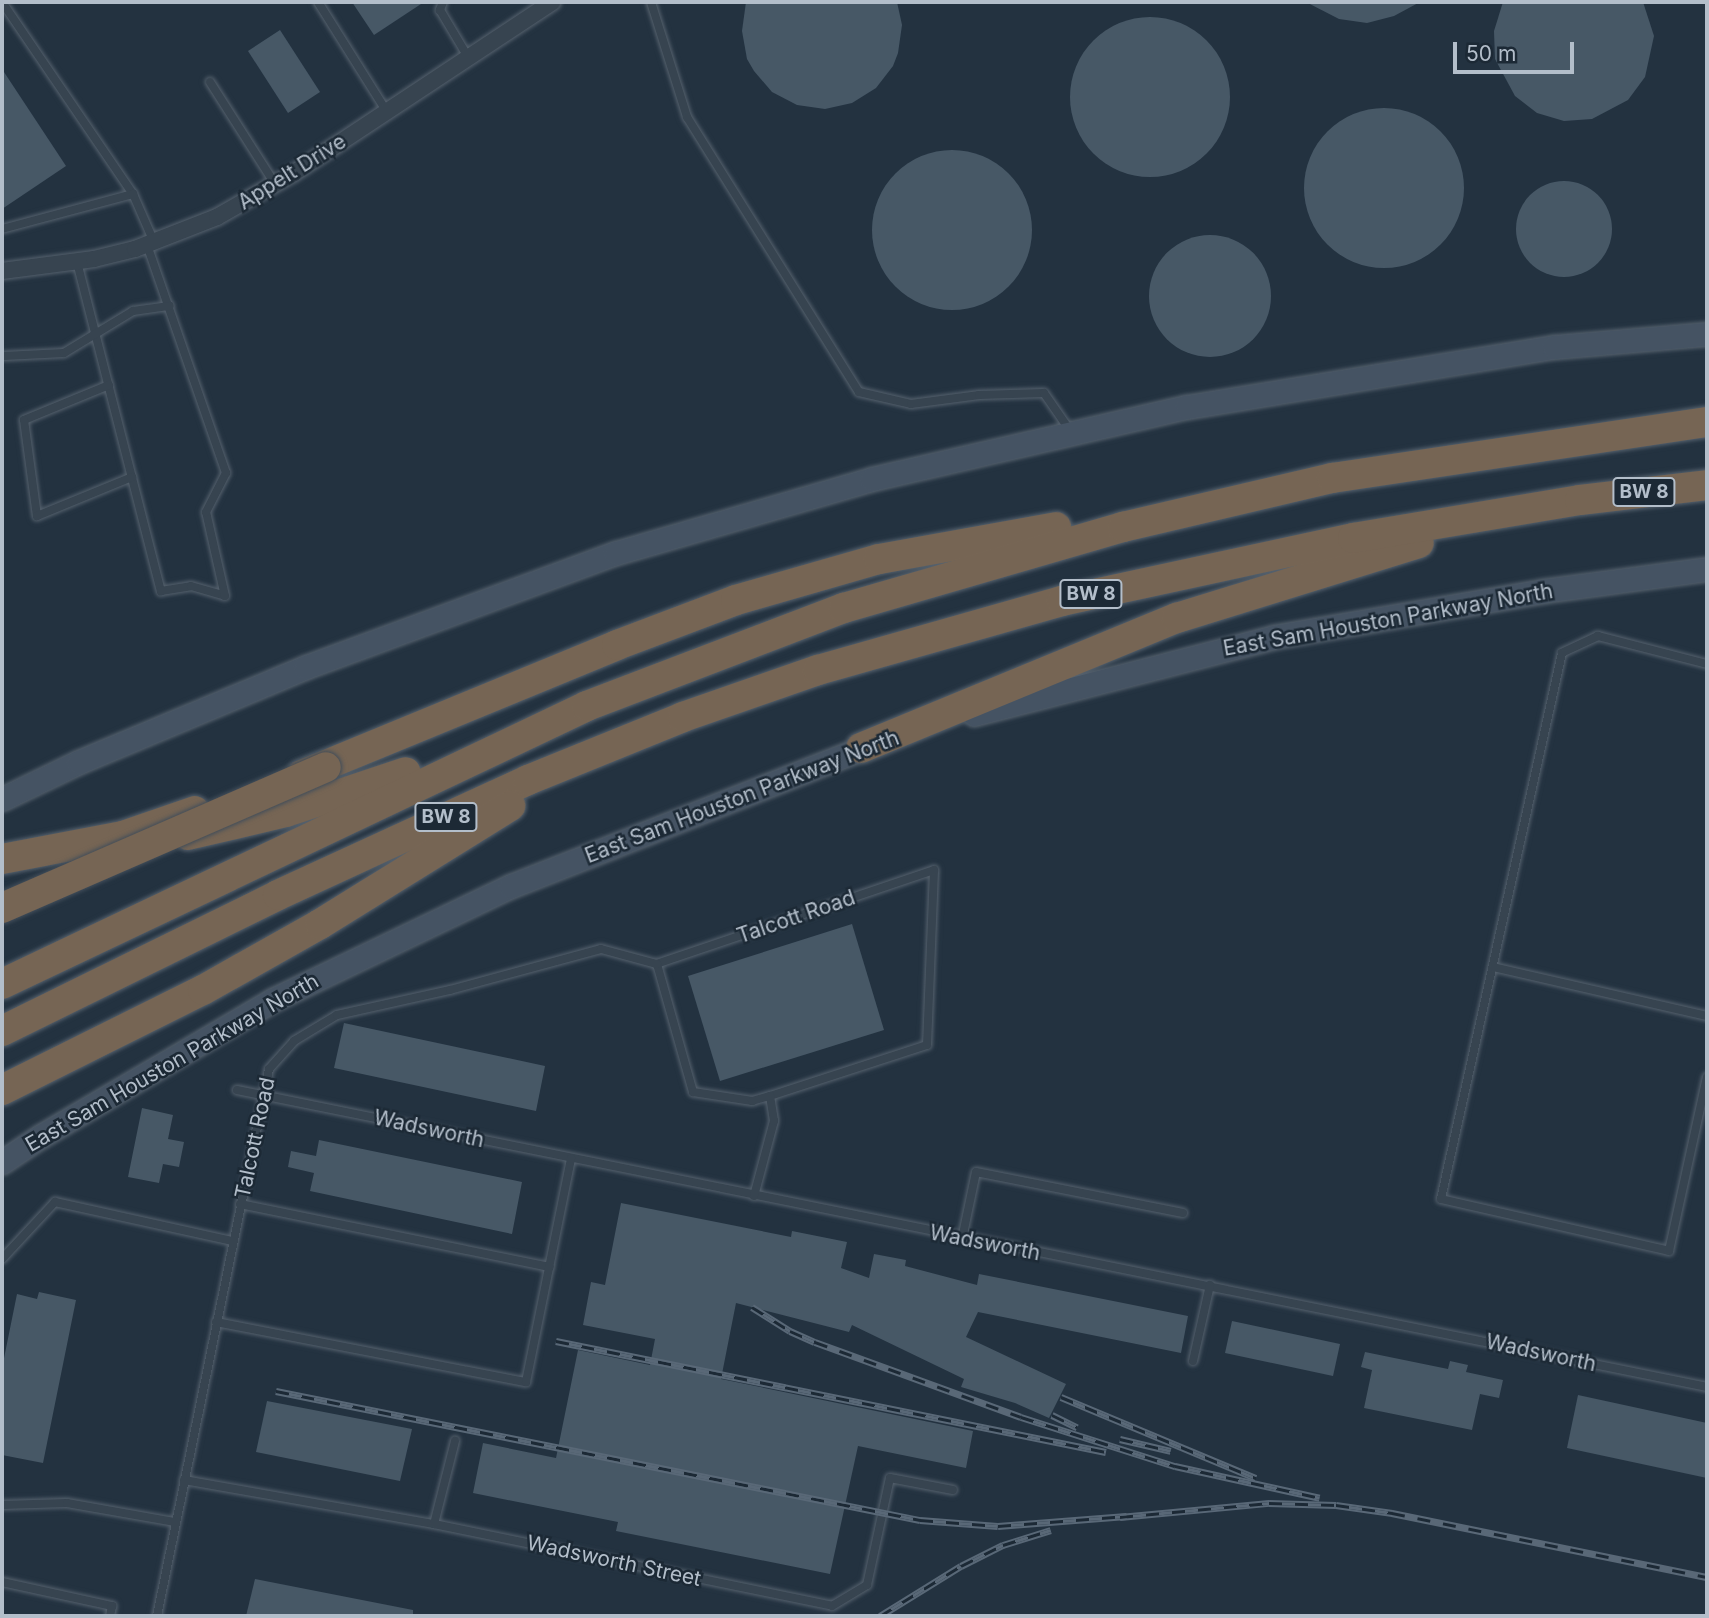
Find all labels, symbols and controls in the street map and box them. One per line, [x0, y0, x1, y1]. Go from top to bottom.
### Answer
scale bar [1457, 28, 1578, 72]
text: 50 m [1466, 41, 1516, 66]
street label: Appelt Drive [233, 129, 351, 215]
road number: BW 8 [1611, 477, 1677, 508]
road number: BW 8 [1058, 579, 1124, 610]
street label: East Sam Houston Parkway North [1221, 579, 1555, 661]
street label: East Sam Houston Parkway North [581, 725, 903, 869]
road number: BW 8 [413, 802, 479, 832]
street label: Talcott Road [734, 885, 858, 949]
street label: East Sam Houston Parkway North [21, 968, 323, 1158]
street label: Talcott Road [230, 1075, 280, 1201]
street label: Wadsworth [371, 1105, 487, 1153]
street label: Wadsworth [927, 1220, 1043, 1266]
street label: Wadsworth [1483, 1329, 1599, 1377]
street label: Wadsworth Street [525, 1530, 703, 1592]

